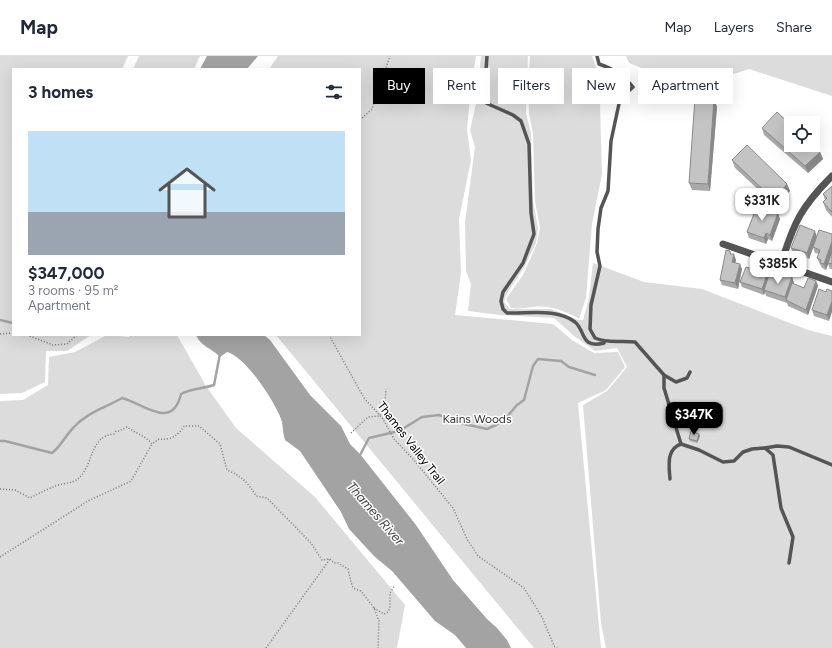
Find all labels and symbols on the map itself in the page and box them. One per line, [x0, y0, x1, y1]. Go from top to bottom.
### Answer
pin: $331K [734, 188, 790, 222]
pin: $385K [750, 251, 806, 285]
street label: Thames Valley Trail [374, 399, 448, 487]
pin: $347K [666, 402, 722, 436]
park label: Kains Woods [443, 412, 512, 426]
water label: Thames River [344, 479, 408, 548]

